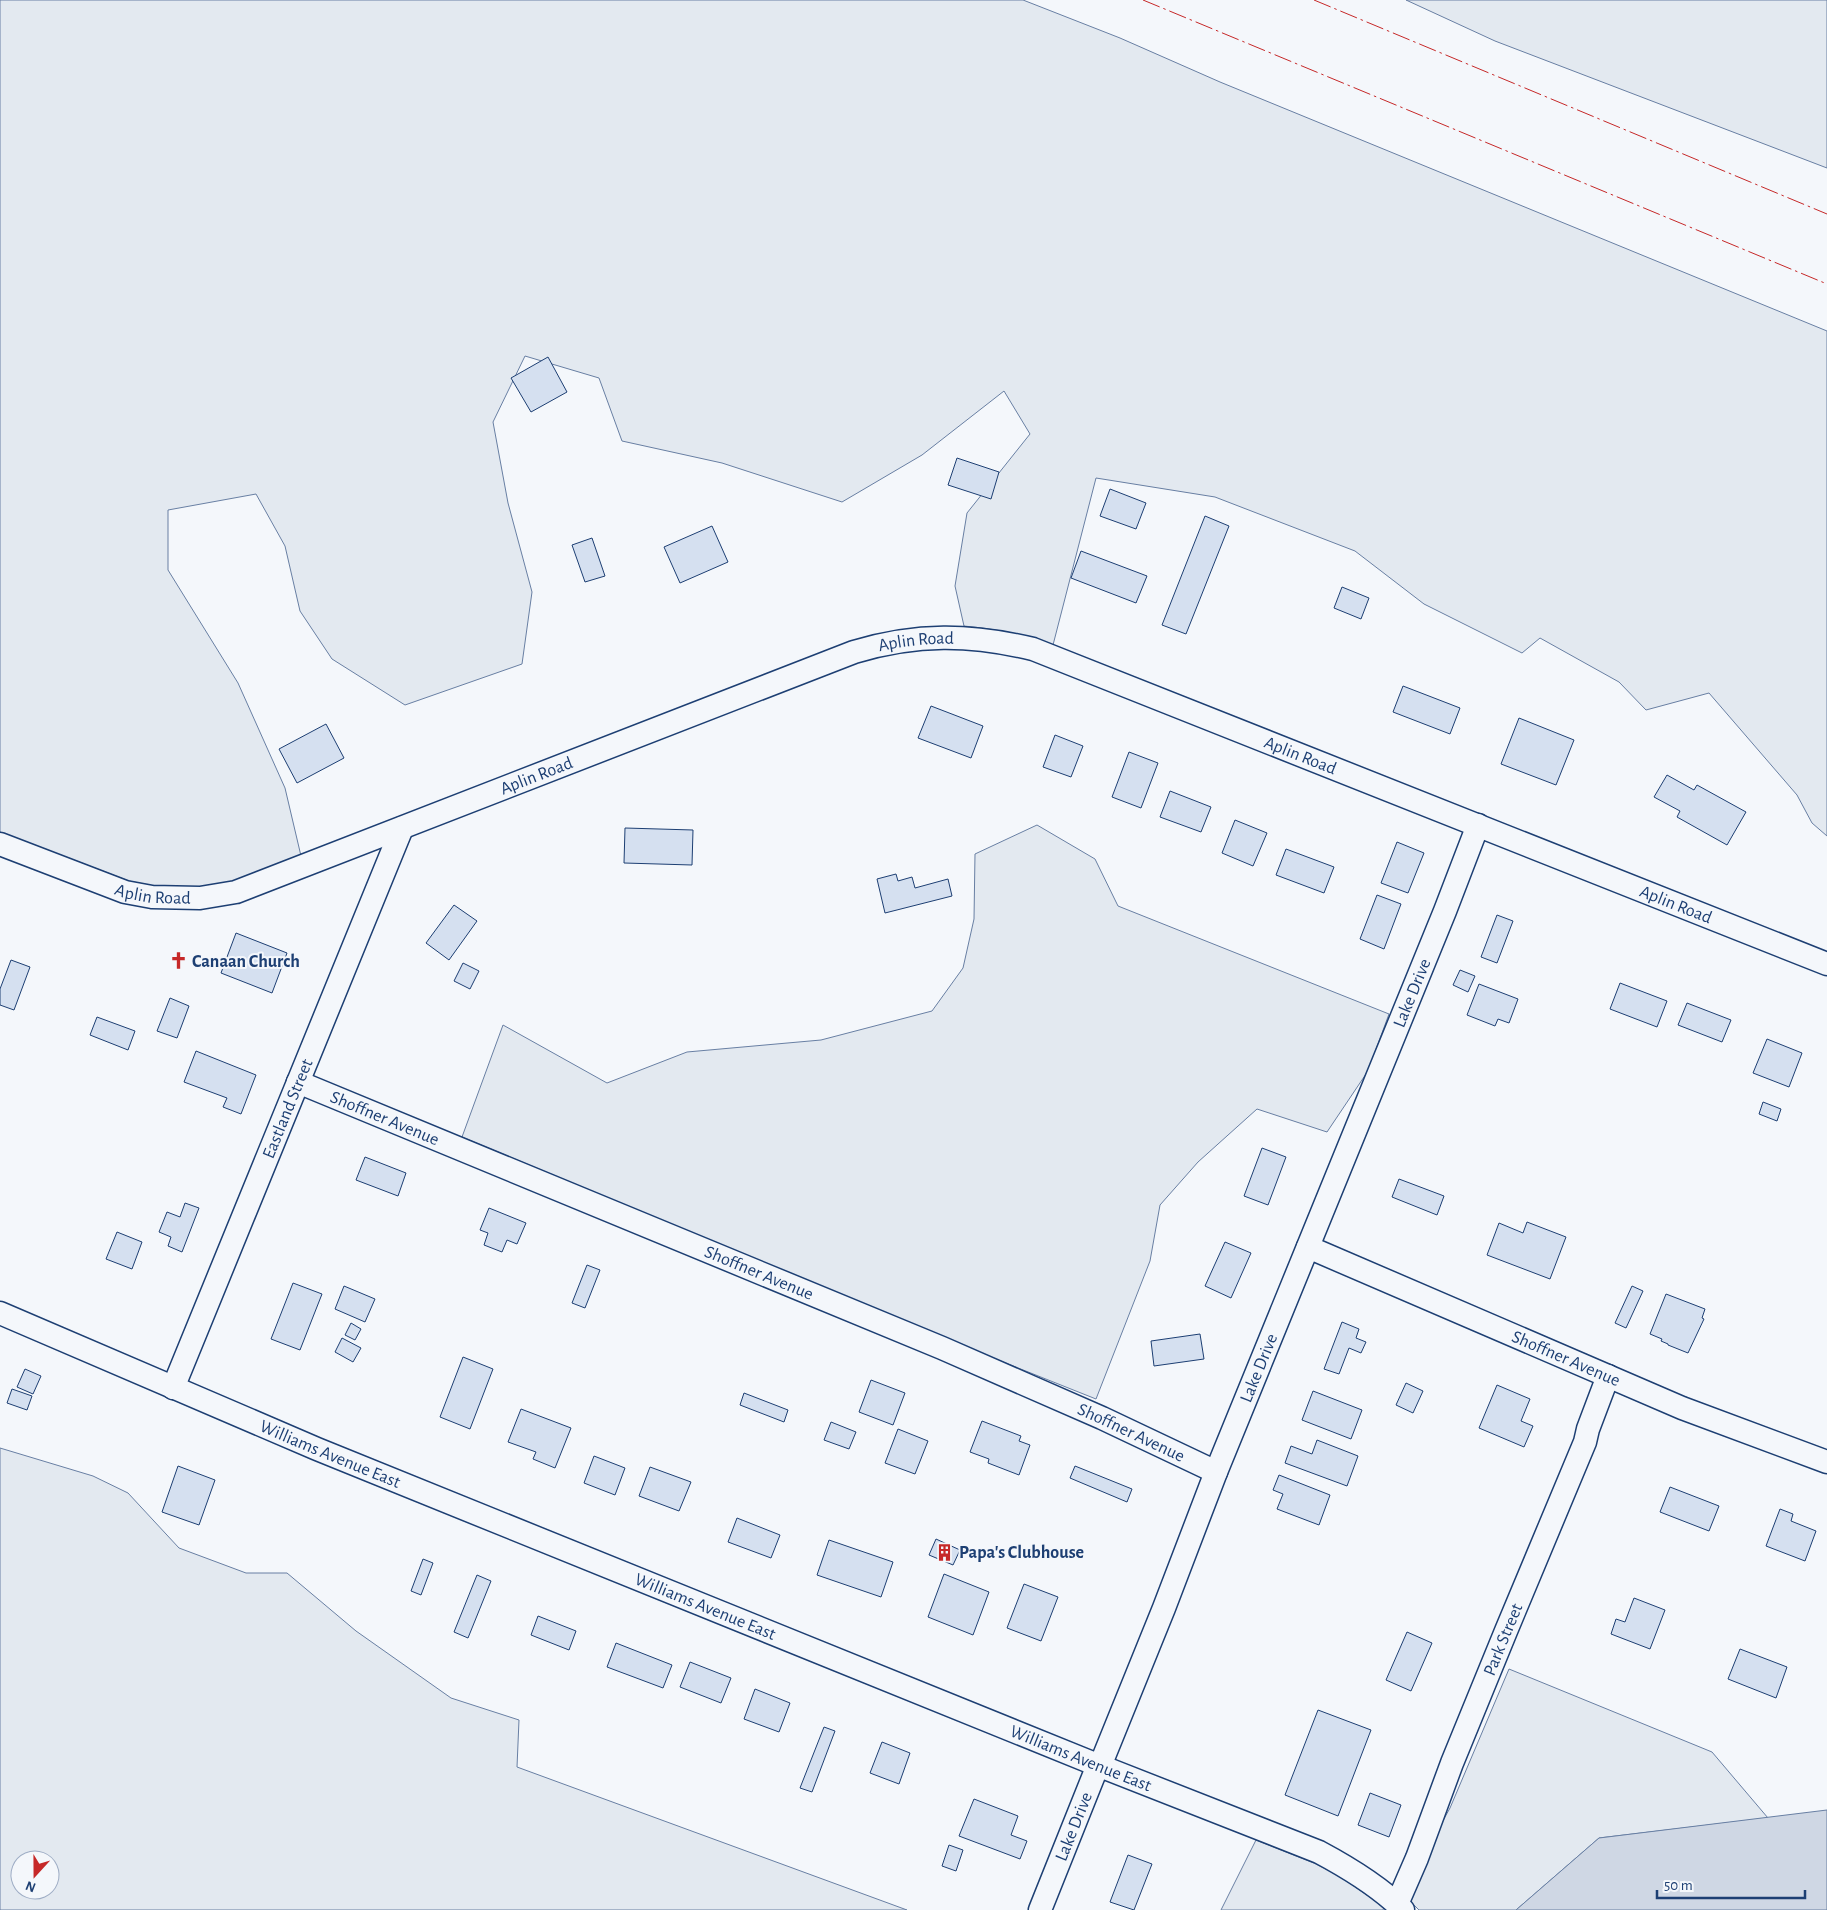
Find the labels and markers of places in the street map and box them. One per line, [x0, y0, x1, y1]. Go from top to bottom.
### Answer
church icon: Canaan Church [168, 951, 188, 971]
place label: Canaan Church [192, 953, 300, 971]
building icon: Papa's Clubhouse [935, 1542, 955, 1562]
place label: Papa's Clubhouse [959, 1544, 1084, 1562]

